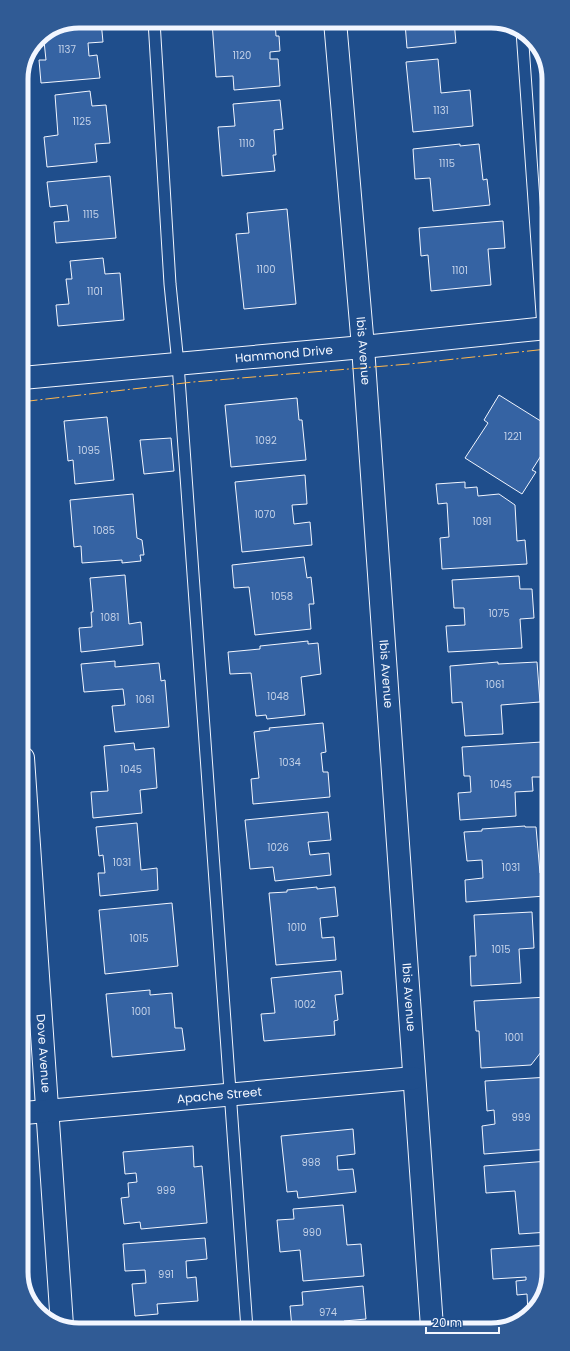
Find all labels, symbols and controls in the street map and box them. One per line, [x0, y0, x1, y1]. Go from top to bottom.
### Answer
house number: 1137 [58, 42, 76, 57]
house number: 1120 [233, 48, 251, 63]
house number: 1131 [433, 103, 449, 118]
house number: 1125 [73, 114, 91, 129]
house number: 1110 [239, 136, 255, 151]
house number: 1115 [439, 156, 455, 171]
house number: 1115 [83, 207, 99, 222]
house number: 1100 [257, 262, 275, 277]
house number: 1101 [452, 263, 468, 278]
house number: 1101 [87, 284, 103, 299]
street label: Ibis Avenue [352, 316, 375, 386]
street label: Hammond Drive [234, 341, 333, 367]
house number: 1221 [504, 429, 522, 444]
house number: 1092 [255, 433, 277, 448]
house number: 1095 [78, 443, 100, 458]
house number: 1070 [254, 507, 276, 522]
house number: 1091 [473, 514, 491, 529]
house number: 1085 [93, 523, 115, 538]
house number: 1058 [271, 589, 293, 604]
house number: 1075 [488, 606, 510, 621]
house number: 1081 [101, 610, 120, 625]
street label: Ibis Avenue [376, 639, 397, 709]
house number: 1061 [485, 677, 505, 692]
house number: 1048 [267, 689, 289, 704]
house number: 1061 [135, 692, 155, 707]
house number: 1034 [279, 755, 301, 770]
house number: 1045 [120, 762, 142, 777]
house number: 1045 [490, 777, 512, 792]
house number: 1026 [267, 840, 289, 855]
house number: 1031 [113, 855, 131, 870]
house number: 1031 [502, 860, 520, 875]
house number: 1010 [288, 920, 306, 935]
house number: 1015 [130, 931, 148, 946]
house number: 1015 [492, 942, 510, 957]
street label: Ibis Avenue [398, 962, 420, 1032]
house number: 1002 [294, 997, 316, 1012]
house number: 1001 [132, 1004, 150, 1019]
street label: Dove Avenue [33, 1013, 55, 1093]
house number: 1001 [505, 1030, 523, 1045]
street label: Apache Street [176, 1083, 262, 1107]
house number: 999 [512, 1110, 530, 1125]
house number: 998 [302, 1155, 320, 1170]
house number: 999 [157, 1183, 175, 1198]
house number: 990 [303, 1225, 321, 1240]
house number: 991 [158, 1267, 174, 1282]
house number: 974 [319, 1305, 337, 1320]
scale bar [426, 1309, 499, 1335]
text: 20 m [432, 1314, 462, 1331]

